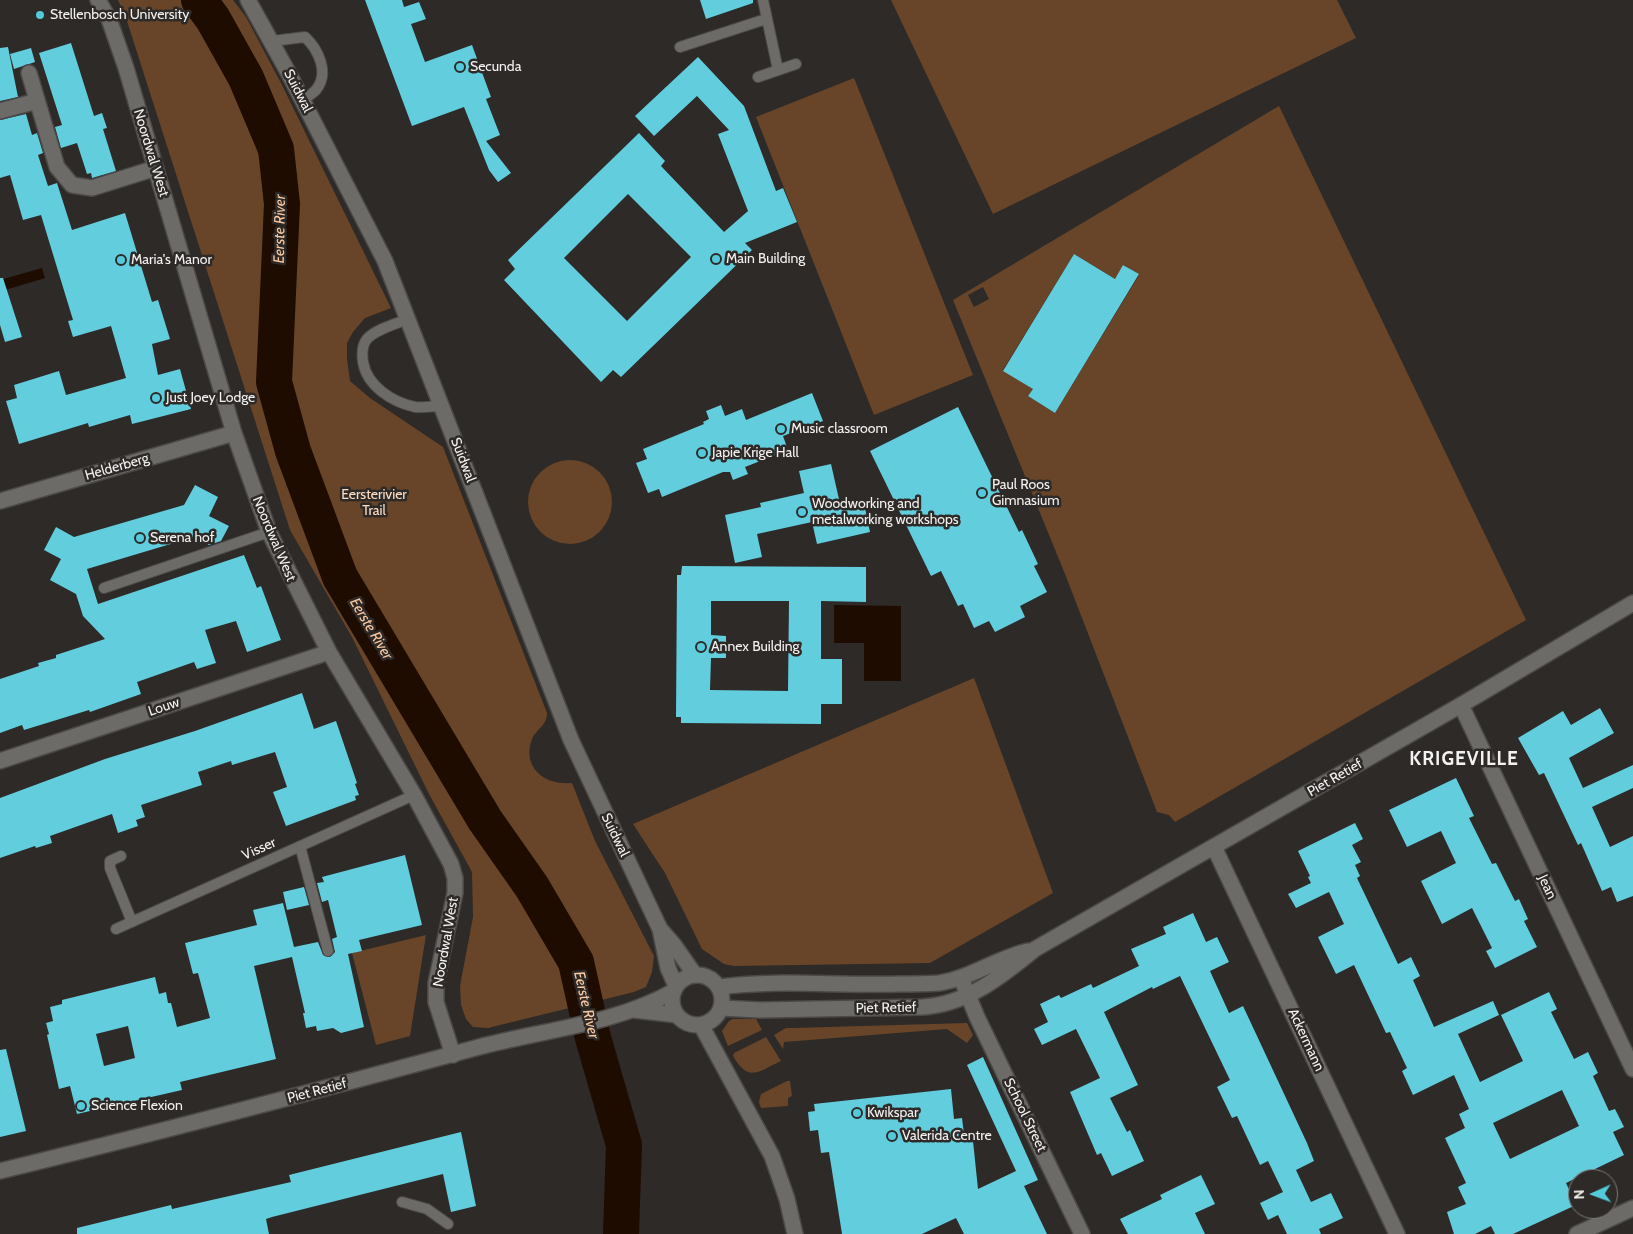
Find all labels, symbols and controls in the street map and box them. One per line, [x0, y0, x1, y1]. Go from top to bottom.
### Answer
place label: Stellenbosch University [50, 7, 189, 23]
marker: Stellenbosch University [34, 9, 46, 21]
place label: Secunda [470, 59, 521, 75]
marker: Secunda [454, 61, 466, 73]
street label: Suidwal [280, 67, 316, 115]
street label: Noordwal West [130, 107, 172, 199]
water label: Eerste River [270, 194, 290, 264]
place label: Main Building [726, 251, 805, 267]
place label: Maria's Manor [131, 252, 212, 268]
marker: Main Building [710, 253, 722, 265]
marker: Maria's Manor [115, 254, 127, 266]
place label: Just Joey Lodge [166, 390, 255, 406]
marker: Just Joey Lodge [150, 392, 162, 404]
place label: Music classroom [791, 421, 888, 437]
marker: Music classroom [775, 423, 787, 435]
street label: Suidwal [447, 435, 479, 485]
place label: Japie Krige Hall [712, 445, 799, 461]
marker: Japie Krige Hall [696, 447, 708, 459]
street label: Helderberg [83, 450, 151, 484]
place label: Paul Roos Gimnasium [992, 477, 1059, 510]
park label: Eersterivier Trail [341, 487, 407, 520]
marker: Paul Roos Gimnasium [976, 487, 988, 499]
street label: Noordwal West [249, 494, 299, 584]
place label: Woodworking and metalworking workshops [812, 496, 959, 528]
marker: Woodworking and metalworking workshops [796, 506, 808, 518]
place label: Serena hof [150, 530, 214, 546]
marker: Serena hof [134, 532, 146, 544]
water label: Eerste River [346, 595, 396, 663]
place label: Annex Building [711, 639, 800, 655]
marker: Annex Building [695, 641, 707, 653]
street label: Louw [146, 694, 182, 720]
district label: KRIGEVILLE [1408, 748, 1520, 770]
street label: Piet Retief [1304, 756, 1366, 800]
street label: Suidwal [597, 811, 633, 859]
street label: Visser [239, 834, 279, 864]
street label: Jean [1534, 872, 1560, 902]
street label: Noordwal West [430, 896, 462, 988]
water label: Eerste River [569, 969, 603, 1041]
street label: Piet Retief [855, 999, 917, 1017]
street label: Ackermann [1284, 1006, 1328, 1074]
street label: Piet Retief [285, 1075, 349, 1107]
street label: School Street [1000, 1075, 1050, 1155]
place label: Science Flexion [91, 1098, 183, 1114]
marker: Science Flexion [75, 1100, 87, 1112]
place label: Kwikspar [867, 1105, 918, 1121]
marker: Kwikspar [851, 1107, 863, 1119]
place label: Valerida Centre [902, 1128, 992, 1144]
marker: Valerida Centre [886, 1130, 898, 1142]
north arrow [1568, 1169, 1618, 1219]
text: N [1570, 1189, 1588, 1200]

